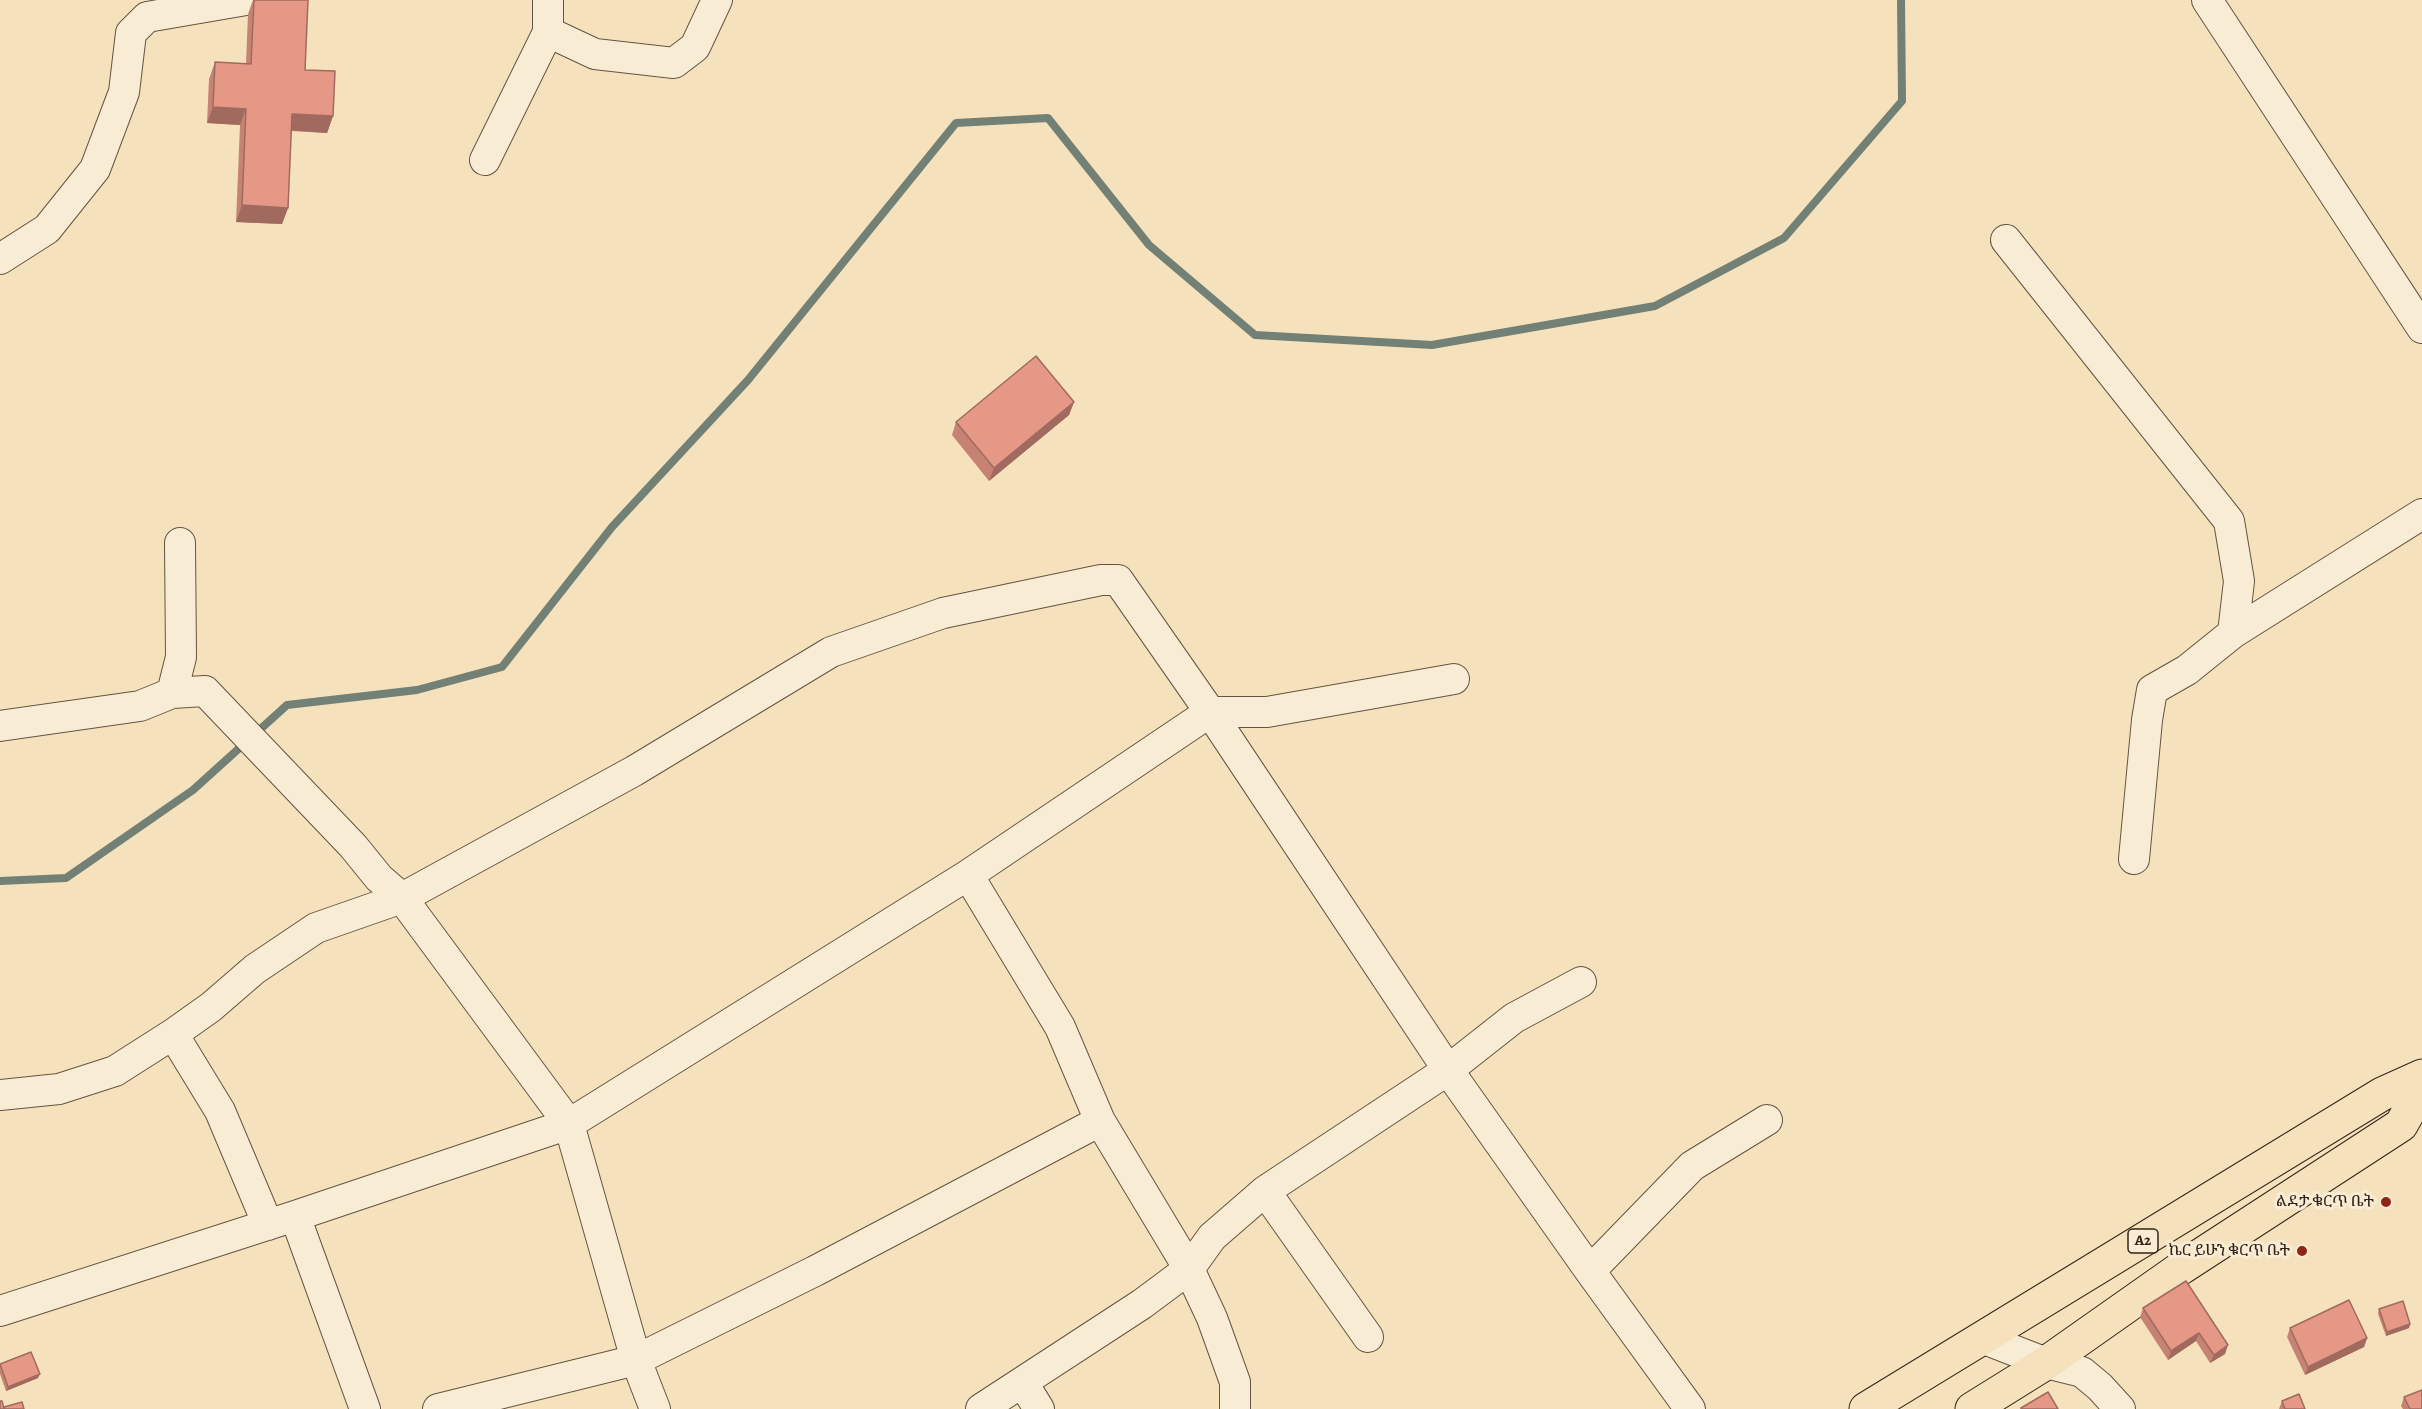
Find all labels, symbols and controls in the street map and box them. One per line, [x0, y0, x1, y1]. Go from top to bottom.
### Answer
place label: ልደታ ቁርጥ ቤት [2276, 1192, 2374, 1212]
marker: ልደታ ቁርጥ ቤት [2379, 1195, 2393, 1209]
road number: A2 [2128, 1229, 2158, 1253]
place label: ኬር ይሁን ቁርጥ ቤት [2168, 1241, 2290, 1261]
marker: ኬር ይሁን ቁርጥ ቤት [2295, 1244, 2309, 1258]

